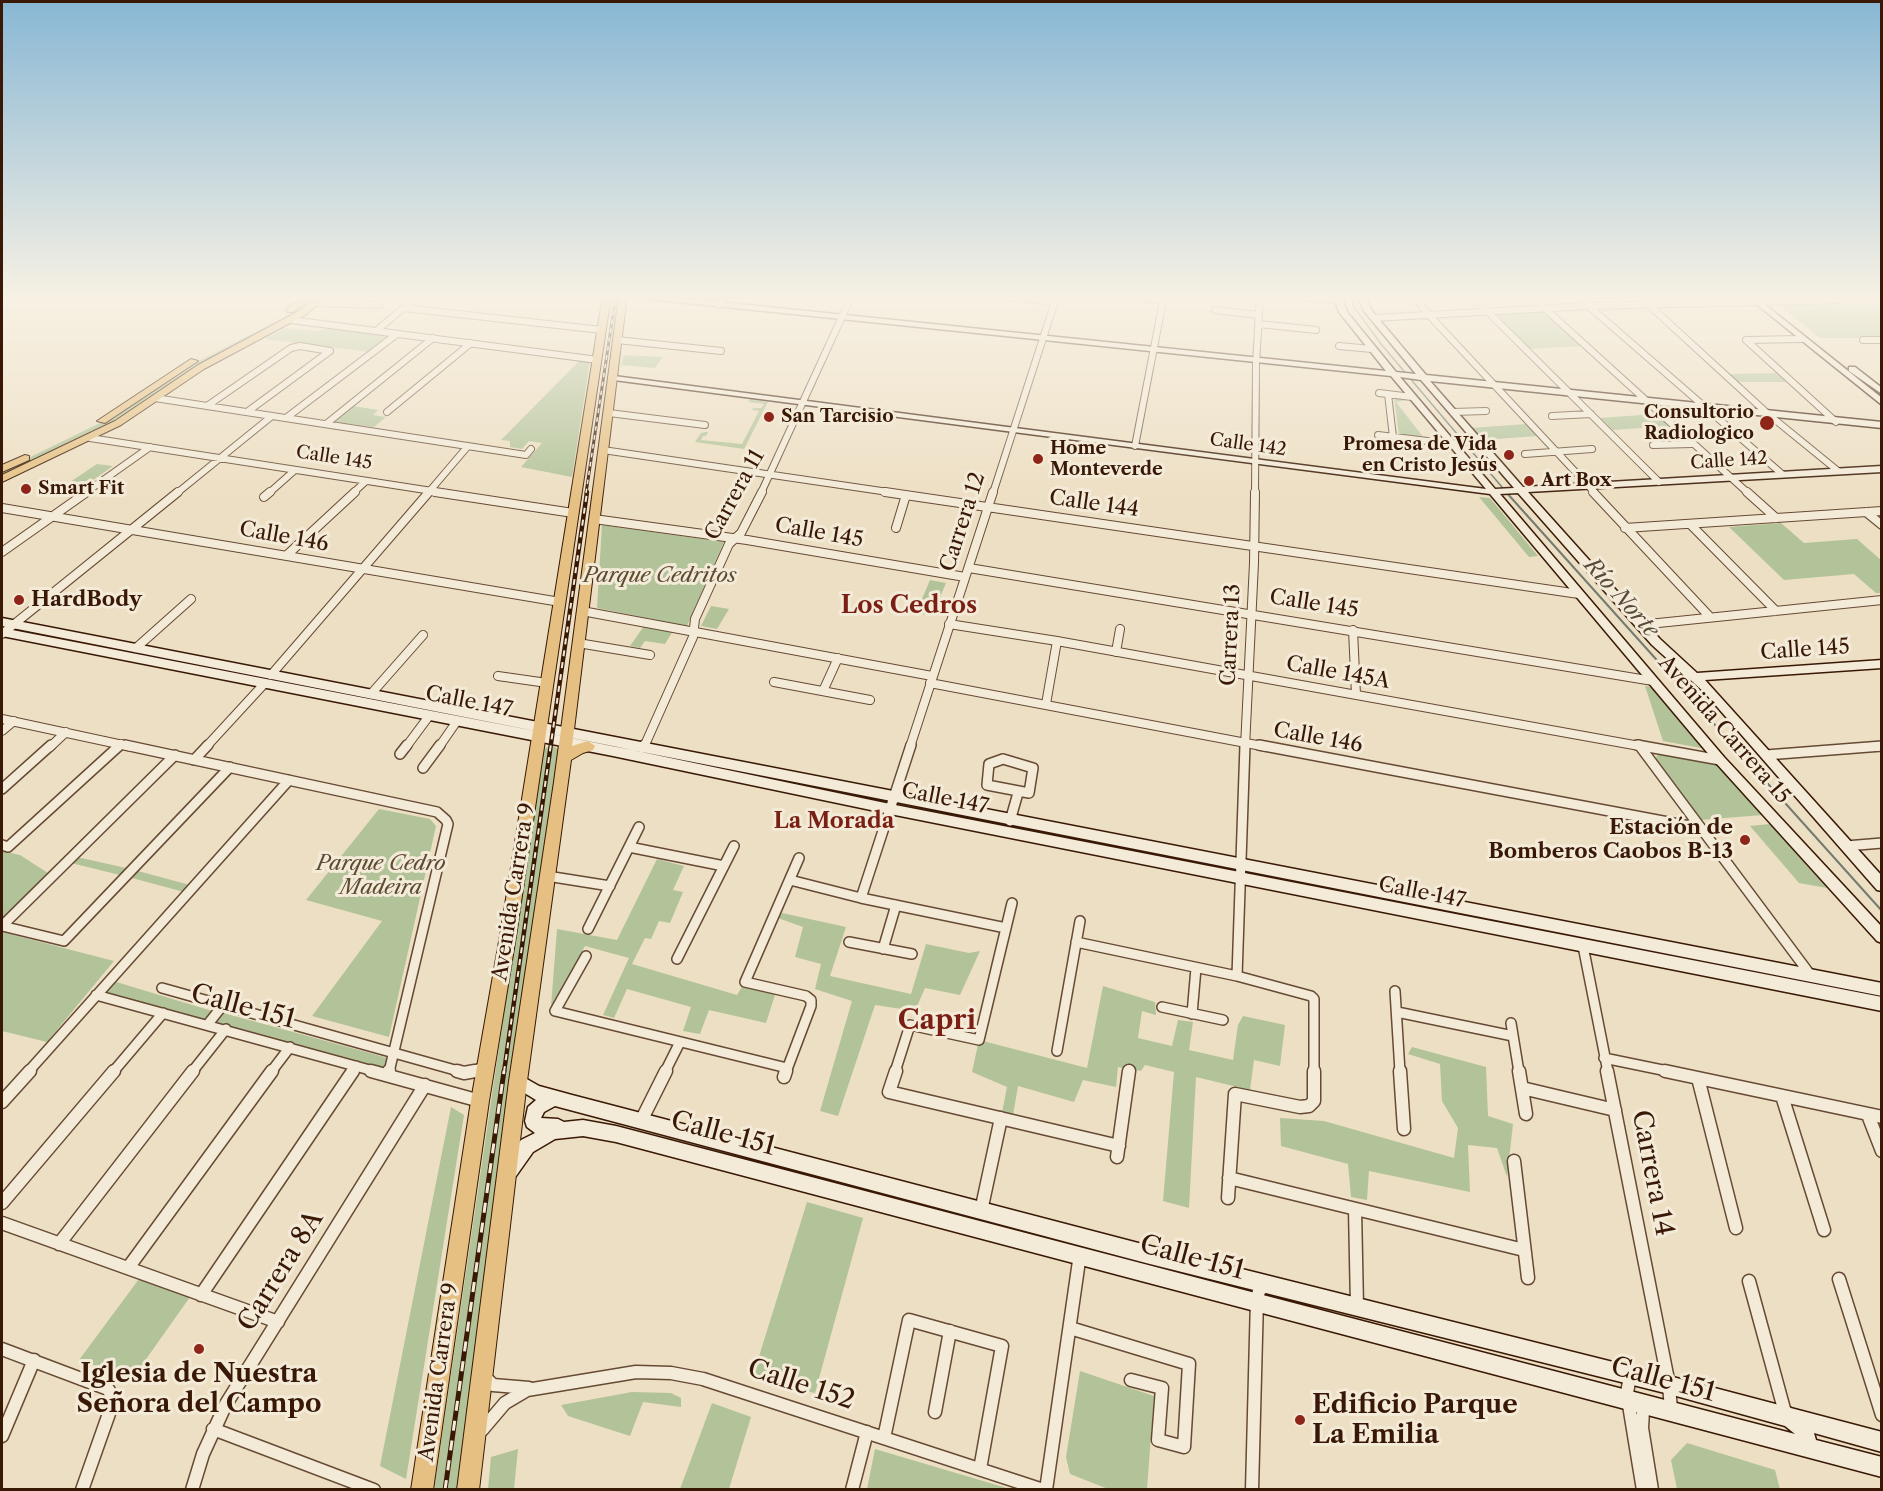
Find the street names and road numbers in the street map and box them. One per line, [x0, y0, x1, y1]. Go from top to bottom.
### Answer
street label: Calle 142 [1208, 429, 1288, 461]
street label: Calle 145 [294, 441, 374, 475]
street label: Carrera 11 [700, 445, 770, 545]
street label: Calle 142 [1690, 448, 1768, 474]
street label: Carrera 12 [935, 469, 991, 575]
street label: Calle 144 [1048, 485, 1140, 523]
street label: Calle 145 [773, 513, 865, 553]
street label: Calle 146 [237, 517, 331, 557]
street label: Carrera 13 [1216, 583, 1246, 687]
street label: Calle 145 [1268, 585, 1360, 623]
street label: Calle 145 [1759, 634, 1851, 666]
street label: Calle 145A [1284, 651, 1392, 695]
street label: Avenida Carrera 15 [1653, 651, 1795, 809]
street label: Calle 147 [423, 681, 515, 723]
street label: Calle 146 [1271, 718, 1365, 758]
street label: Calle 147 [899, 778, 991, 820]
street label: Avenida Carrera 9 [487, 801, 541, 983]
street label: Calle 147 [1376, 872, 1468, 914]
street label: Calle 151 [187, 978, 299, 1036]
street label: Calle 151 [667, 1105, 779, 1163]
street label: Carrera 14 [1625, 1108, 1679, 1238]
street label: Carrera 8A [232, 1205, 330, 1337]
street label: Calle 151 [1136, 1229, 1248, 1287]
street label: Avenida Carrera 9 [414, 1281, 464, 1463]
street label: Calle 151 [1607, 1351, 1719, 1409]
street label: Calle 152 [744, 1353, 858, 1417]

